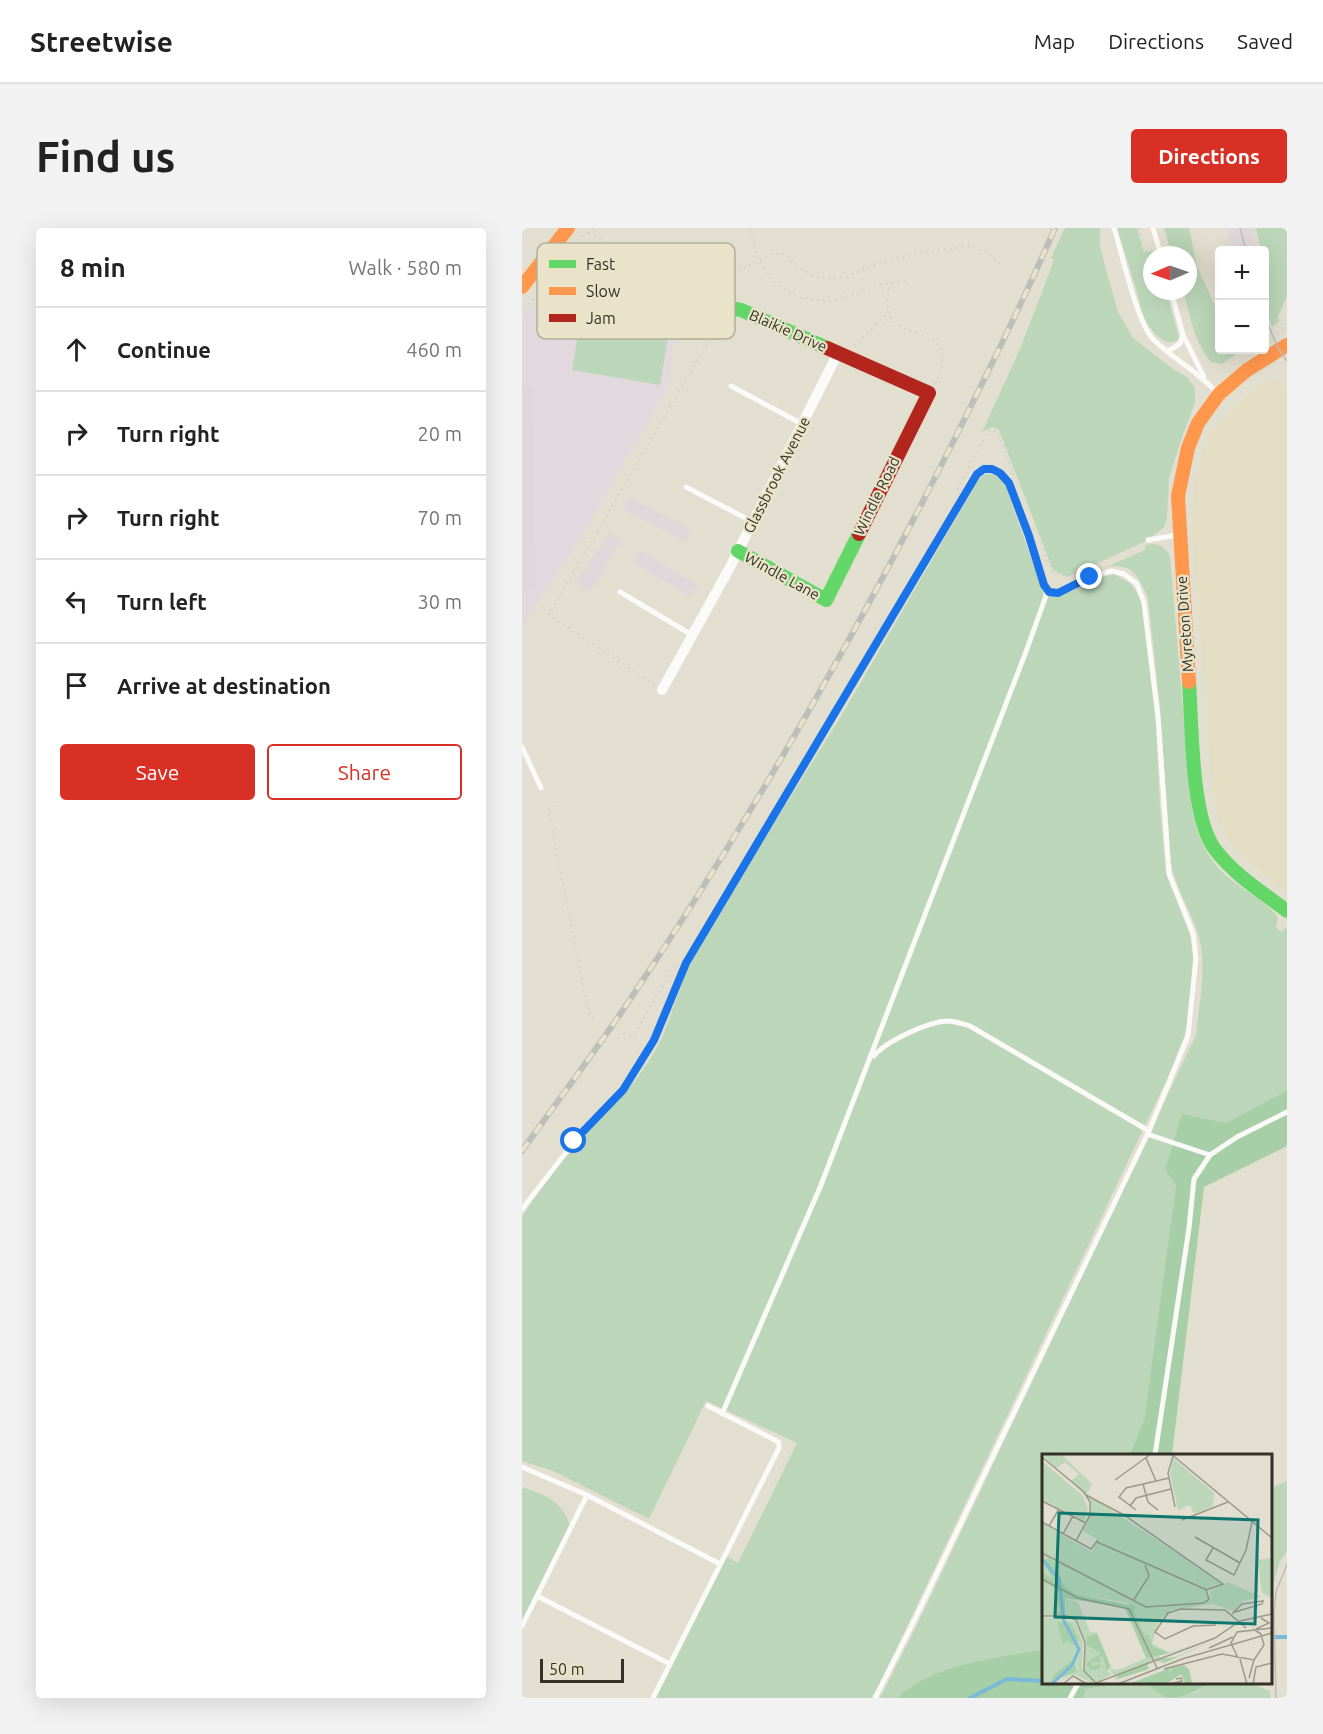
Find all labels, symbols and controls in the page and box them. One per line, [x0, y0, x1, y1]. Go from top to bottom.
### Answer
text: Streetwise [30, 26, 173, 57]
text: Map [1034, 29, 1075, 53]
text: Directions [1108, 29, 1204, 53]
text: Saved [1237, 29, 1293, 53]
button: Directions [1131, 129, 1287, 183]
text: Find us [36, 133, 175, 180]
legend [537, 243, 735, 339]
north arrow [1143, 246, 1197, 300]
map controls [1215, 246, 1269, 354]
button: + [1215, 246, 1269, 300]
text: 8 min [60, 253, 126, 282]
text: Fast [586, 255, 616, 273]
text: Walk · 580 m [349, 256, 462, 279]
text: Slow [586, 282, 621, 300]
button: − [1215, 300, 1269, 354]
street label: Blaikie Drive [747, 306, 830, 355]
text: Jam [586, 309, 616, 327]
icon: ahead [60, 333, 93, 366]
text: Continue [117, 337, 211, 362]
text: 460 m [406, 338, 462, 361]
street label: Glassbrook Avenue [740, 414, 813, 536]
icon: right [60, 417, 93, 450]
text: Turn right [117, 421, 219, 446]
text: 20 m [418, 422, 462, 445]
street label: Windle Road [850, 454, 903, 538]
icon: right [60, 501, 93, 534]
text: Turn right [117, 505, 219, 530]
text: 70 m [418, 506, 462, 529]
street label: Windle Lane [742, 548, 823, 603]
route end [1076, 563, 1102, 589]
street label: Myreton Drive [1173, 575, 1196, 673]
icon: left [60, 585, 93, 618]
text: Turn left [117, 589, 207, 614]
text: 30 m [418, 590, 462, 613]
icon: arrive [60, 669, 93, 702]
text: Arrive at destination [117, 673, 331, 698]
button: Save [60, 744, 255, 800]
button: Share [267, 744, 462, 800]
route start [560, 1127, 586, 1153]
inset map [1042, 1454, 1272, 1683]
scale bar [540, 1656, 624, 1684]
text: 50 m [549, 1660, 585, 1678]

